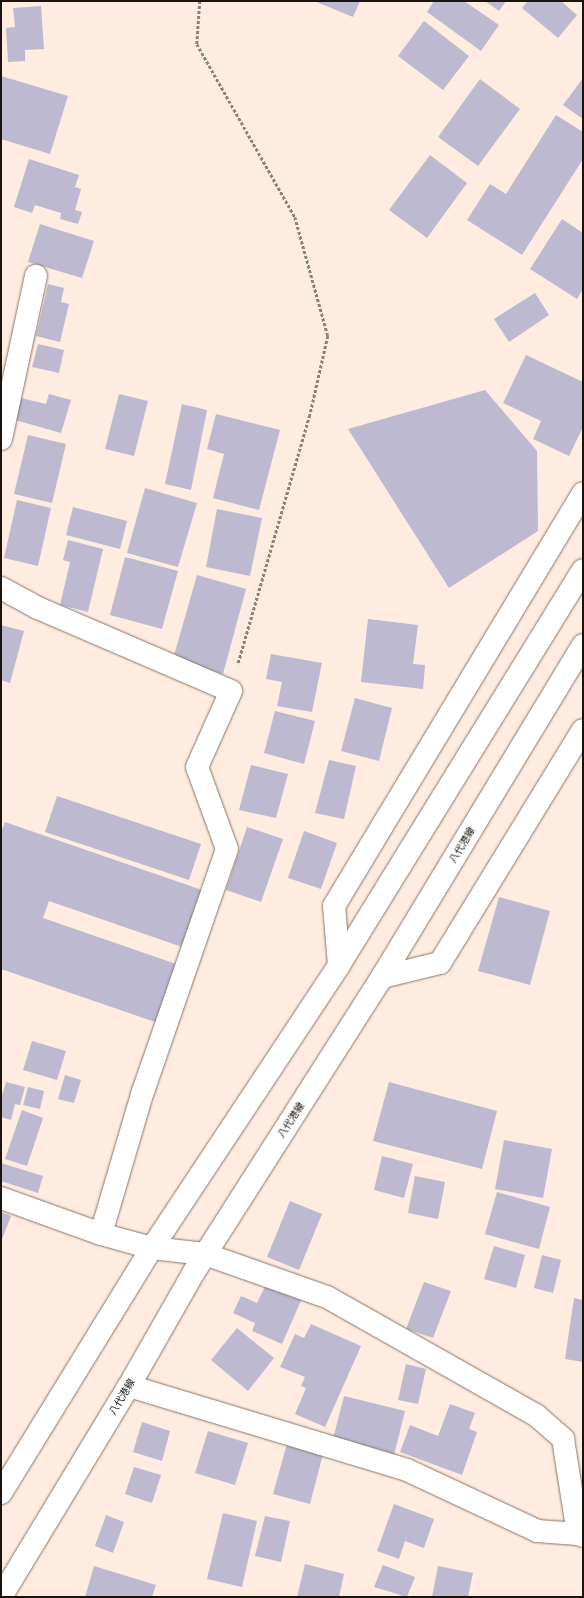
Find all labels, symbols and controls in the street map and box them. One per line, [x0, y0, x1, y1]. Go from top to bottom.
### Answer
street label: 八代港線 [447, 825, 477, 865]
street label: 八代港線 [275, 1100, 307, 1140]
street label: 八代港線 [107, 1377, 137, 1417]

